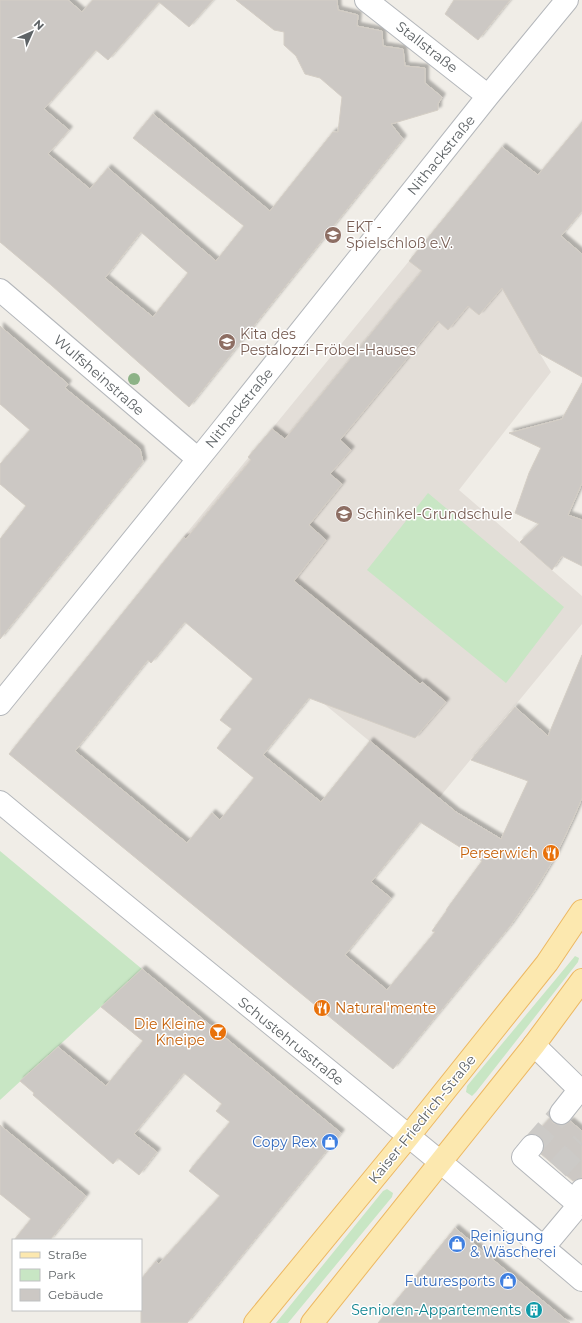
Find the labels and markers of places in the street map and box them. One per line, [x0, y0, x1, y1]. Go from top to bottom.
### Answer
place label: EKT - Spielschloß e.V. [346, 218, 453, 252]
school or university icon: EKT - Spielschloß e.V. [323, 225, 343, 245]
place label: Kita des Pestalozzi-Fröbel-Hauses [240, 325, 416, 359]
school or university icon: Kita des Pestalozzi-Fröbel-Hauses [217, 332, 237, 352]
school or university icon: Schinkel-Grundschule [334, 504, 354, 524]
place label: Schinkel-Grundschule [357, 505, 512, 523]
restaurant icon: Perserwich [541, 843, 561, 863]
place label: Perserwich [460, 844, 538, 862]
restaurant icon: Natural'mente [312, 998, 332, 1018]
place label: Natural'mente [335, 999, 436, 1017]
place label: Die Kleine Kneipe [134, 1015, 205, 1049]
bar icon: Die Kleine Kneipe [208, 1022, 228, 1042]
shop icon: Copy Rex [320, 1132, 340, 1152]
place label: Copy Rex [252, 1133, 318, 1151]
place label: Reinigung & Wäscherei [470, 1227, 556, 1261]
shop icon: Reinigung & Wäscherei [447, 1234, 467, 1254]
shop icon: Futuresports [498, 1271, 518, 1291]
place label: Futuresports [405, 1272, 495, 1290]
building icon: Senioren-Appartements [524, 1300, 544, 1320]
place label: Senioren-Appartements [351, 1301, 521, 1319]

